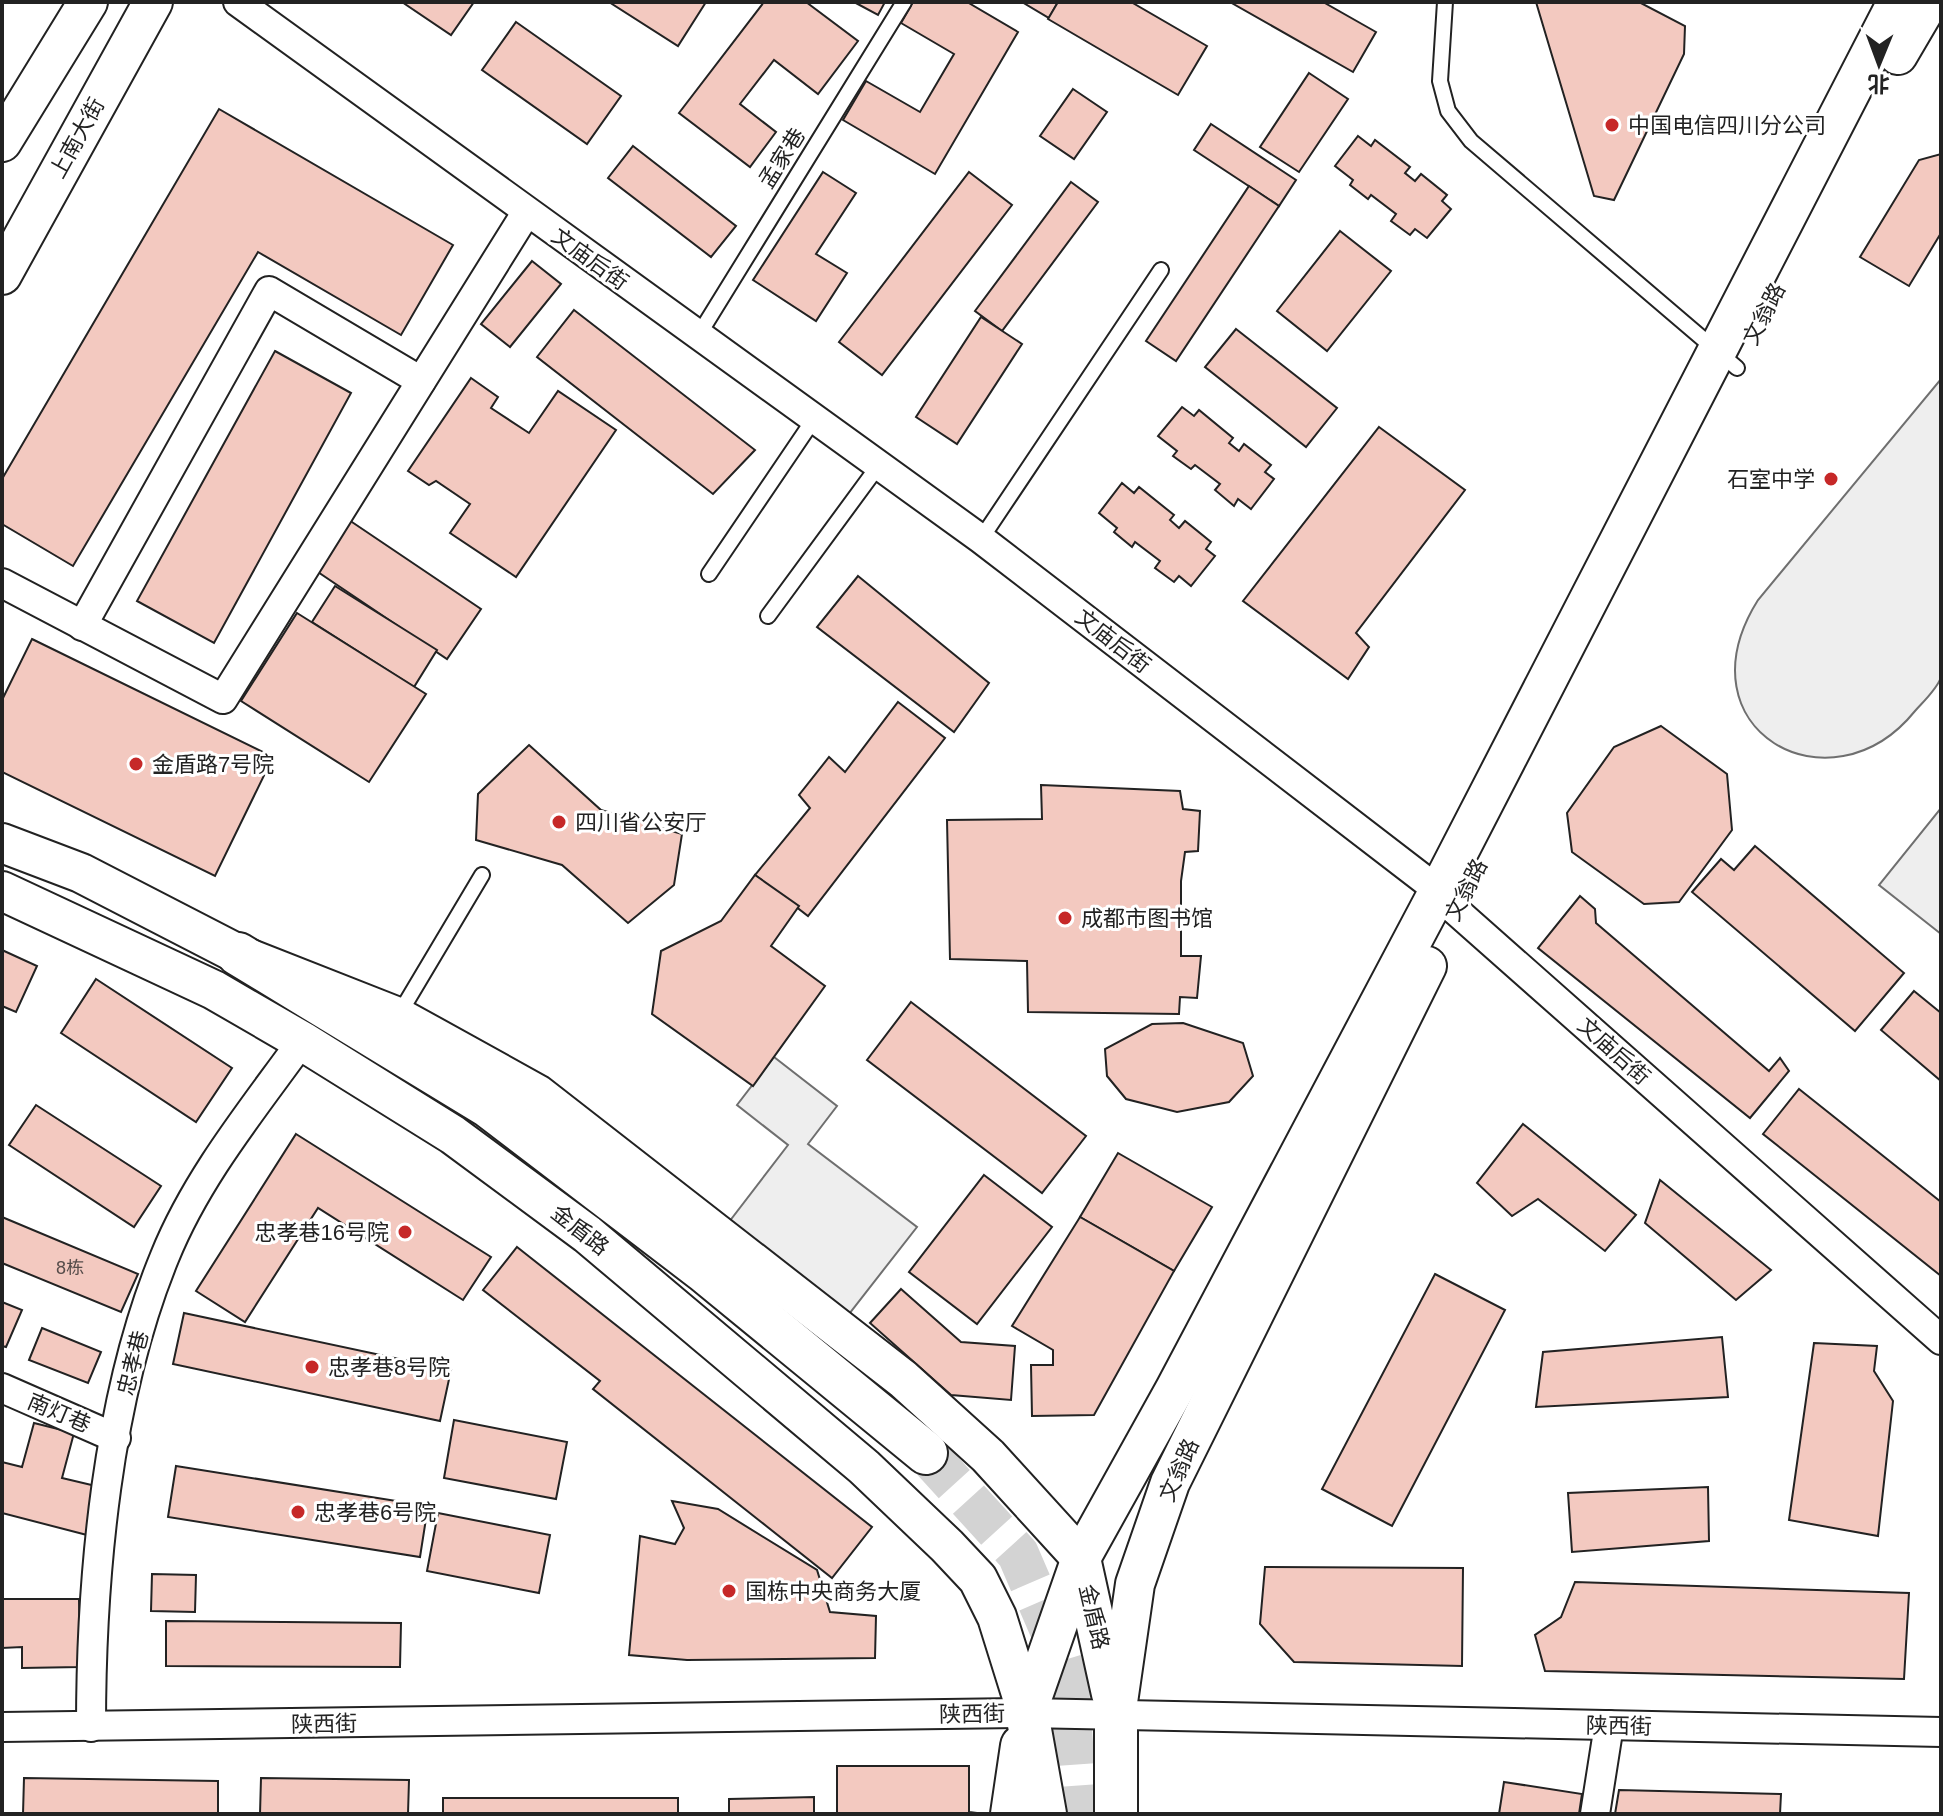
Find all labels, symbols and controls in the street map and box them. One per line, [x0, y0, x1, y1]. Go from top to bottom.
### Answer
north arrow [1839, 24, 1919, 104]
text: 北 [1867, 71, 1890, 96]
street label: 上南大街 [45, 93, 109, 183]
place label: 中国电信四川分公司 [1628, 113, 1826, 138]
marker: 中国电信四川分公司 [1603, 116, 1621, 134]
street label: 孟家巷 [754, 123, 810, 193]
street label: 文庙后街 [547, 223, 633, 295]
street label: 文翁路 [1738, 279, 1790, 349]
place label: 石室中学 [1727, 467, 1815, 492]
marker: 石室中学 [1822, 470, 1840, 488]
street label: 文庙后街 [1071, 604, 1155, 678]
place label: 金盾路7号院 [152, 752, 274, 777]
marker: 金盾路7号院 [127, 755, 145, 773]
place label: 四川省公安厅 [575, 810, 707, 835]
marker: 四川省公安厅 [550, 813, 568, 831]
street label: 文翁路 [1440, 855, 1492, 925]
place label: 成都市图书馆 [1081, 906, 1213, 931]
marker: 成都市图书馆 [1056, 909, 1074, 927]
street label: 文庙后街 [1573, 1012, 1655, 1090]
street label: 金盾路 [546, 1200, 614, 1260]
place label: 忠孝巷16号院 [255, 1220, 389, 1245]
marker: 忠孝巷16号院 [396, 1223, 414, 1241]
house number: 8栋 [56, 1258, 84, 1278]
street label: 忠孝巷 [113, 1328, 153, 1398]
place label: 忠孝巷8号院 [328, 1355, 450, 1380]
marker: 忠孝巷8号院 [303, 1358, 321, 1376]
street label: 南灯巷 [24, 1389, 94, 1437]
street label: 文翁路 [1154, 1435, 1204, 1505]
place label: 忠孝巷6号院 [314, 1500, 436, 1525]
marker: 忠孝巷6号院 [289, 1503, 307, 1521]
place label: 国栋中央商务大厦 [745, 1579, 921, 1604]
marker: 国栋中央商务大厦 [720, 1582, 738, 1600]
street label: 金盾路 [1074, 1582, 1114, 1652]
street label: 陕西街 [939, 1701, 1005, 1727]
street label: 陕西街 [291, 1711, 357, 1737]
street label: 陕西街 [1586, 1713, 1652, 1739]

